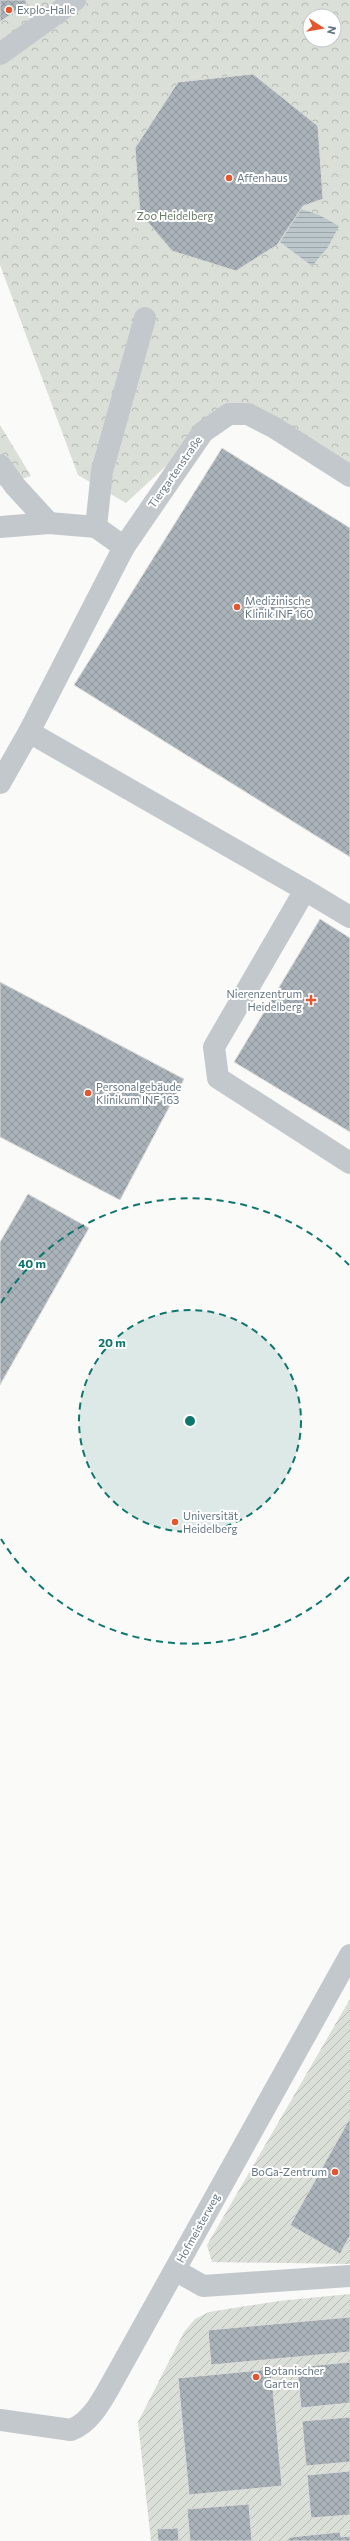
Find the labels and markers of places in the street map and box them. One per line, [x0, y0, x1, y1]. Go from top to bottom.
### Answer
place label: Explo-Halle [17, 3, 75, 16]
marker: Explo-Halle [4, 5, 14, 15]
place label: Affenhaus [237, 171, 288, 184]
marker: Affenhaus [224, 173, 234, 183]
place label: Medizinische Klinik INF 160 [245, 594, 314, 620]
marker: Medizinische Klinik INF 160 [232, 602, 242, 612]
place label: Nierenzentrum Heidelberg [227, 987, 302, 1013]
marker: Nierenzentrum Heidelberg [305, 994, 317, 1006]
place label: Personalgebäude Klinikum INF 163 [96, 1080, 182, 1106]
marker: Personalgebäude Klinikum INF 163 [83, 1088, 93, 1098]
centre of rings [183, 1414, 197, 1428]
place label: Universität Heidelberg [183, 1509, 239, 1535]
marker: Universität Heidelberg [170, 1517, 180, 1527]
place label: BoGa-Zentrum [251, 2165, 327, 2178]
marker: BoGa-Zentrum [330, 2167, 340, 2177]
place label: Botanischer Garten [264, 2364, 325, 2390]
marker: Botanischer Garten [251, 2372, 261, 2382]

